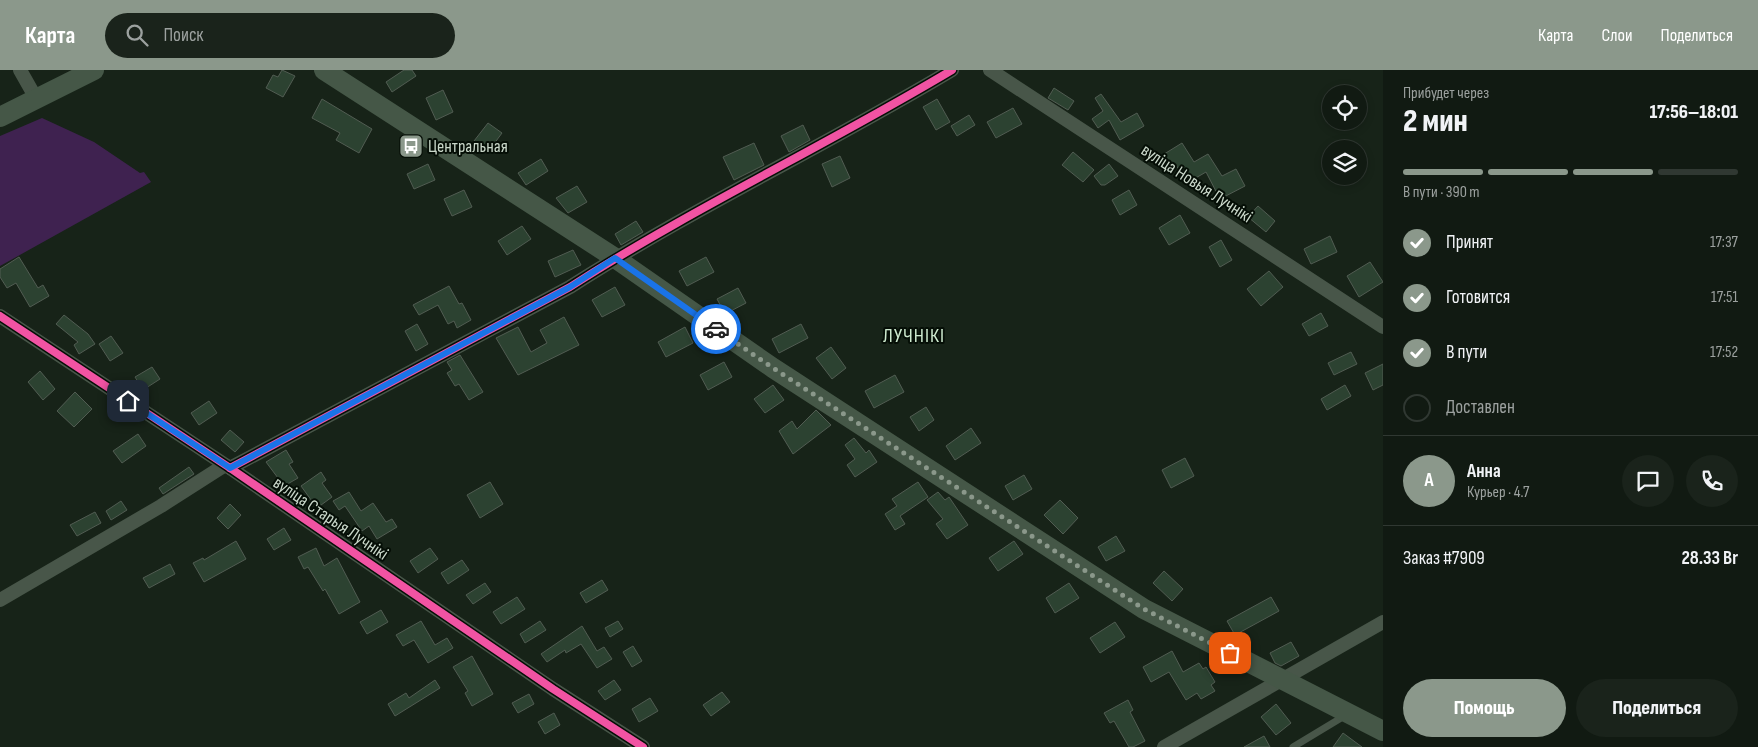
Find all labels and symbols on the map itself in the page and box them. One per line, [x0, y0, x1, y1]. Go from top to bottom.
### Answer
bus stop icon: Центральная [398, 133, 424, 159]
place label: Центральная [428, 136, 508, 157]
street label: вуліца Новыя Лучнікі [1137, 140, 1256, 227]
courier [691, 304, 741, 354]
district label: ЛУЧНІКІ [883, 324, 945, 348]
pin [107, 380, 149, 422]
street label: вуліца Старыя Лучнікі [269, 472, 392, 565]
pin [1209, 632, 1251, 674]

